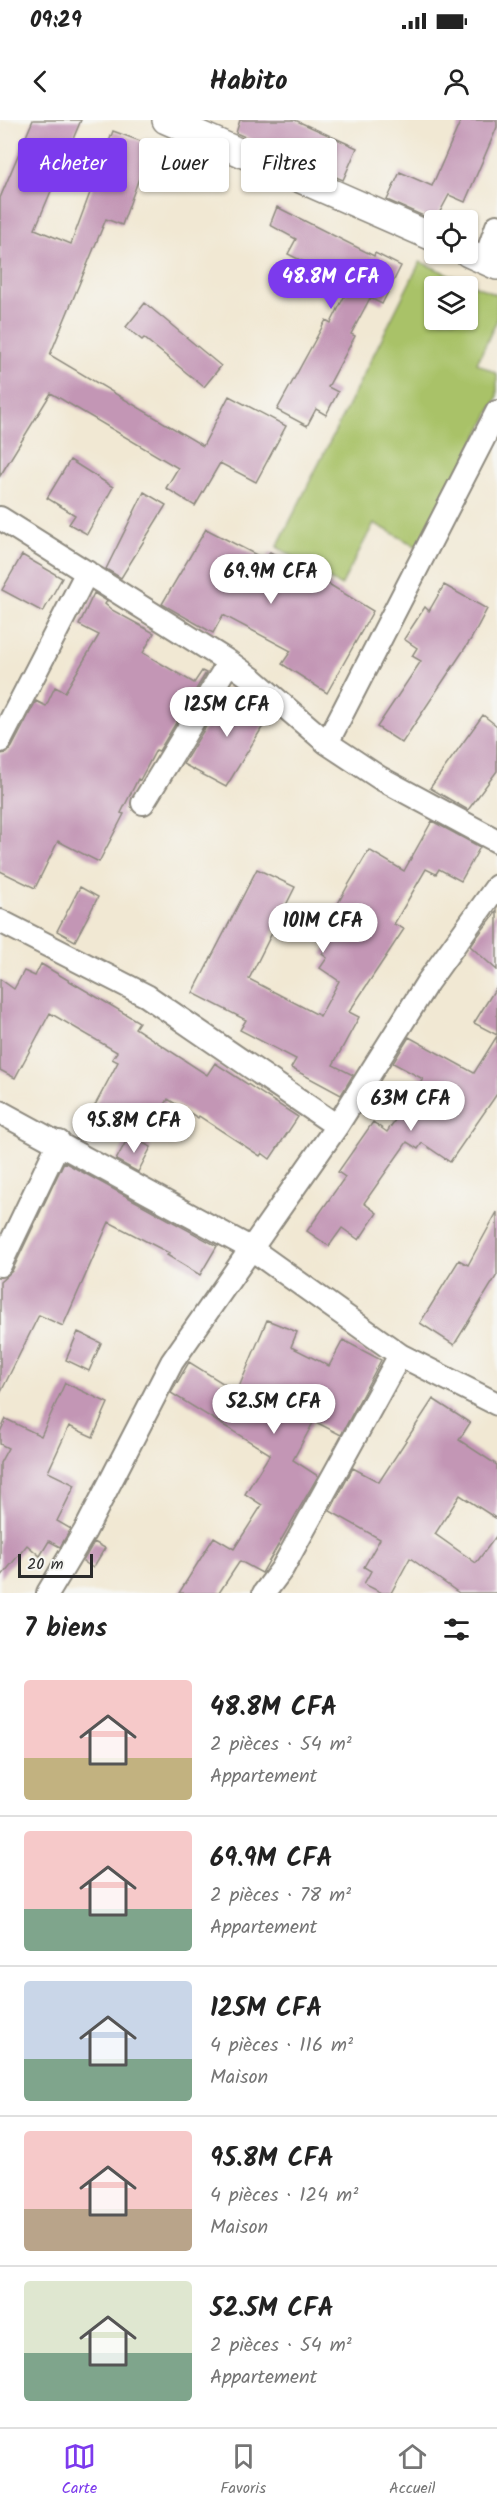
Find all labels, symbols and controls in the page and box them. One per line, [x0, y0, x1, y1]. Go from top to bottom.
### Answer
text: 09:29 [30, 4, 82, 39]
text: Habito [209, 60, 288, 103]
icon: back [24, 65, 57, 98]
icon: person [440, 65, 473, 98]
chip: Acheter [18, 138, 127, 192]
chip: Louer [139, 138, 229, 192]
chip: Filtres [241, 138, 337, 192]
map controls [424, 210, 478, 330]
button: locate [424, 210, 478, 264]
pin: 48.8M CFA [262, 259, 400, 310]
text: 48.8M CFA [282, 262, 380, 294]
button: layers [424, 276, 478, 330]
pin: 69.9M CFA [202, 554, 340, 605]
text: 69.9M CFA [224, 557, 318, 589]
pin: 125M CFA [165, 687, 289, 738]
text: 125M CFA [184, 690, 270, 722]
pin: 101M CFA [261, 903, 385, 954]
text: 101M CFA [283, 906, 363, 938]
pin: 63M CFA [356, 1081, 466, 1132]
text: 63M CFA [371, 1084, 451, 1116]
pin: 95.8M CFA [65, 1103, 203, 1154]
text: 95.8M CFA [86, 1106, 182, 1138]
pin: 52.5M CFA [205, 1384, 343, 1435]
text: 52.5M CFA [226, 1387, 322, 1419]
scale bar [18, 1551, 93, 1578]
text: 20 m [27, 1552, 63, 1577]
text: 7 biens [24, 1608, 107, 1650]
icon: filters [440, 1613, 473, 1646]
text: 48.8M CFA [210, 1687, 337, 1729]
icon: home [72, 1704, 144, 1776]
text: 2 pièces · 54 m² [210, 1729, 352, 1761]
text: Appartement [210, 1761, 317, 1793]
text: 69.9M CFA [210, 1838, 333, 1880]
icon: home [72, 1855, 144, 1927]
text: 2 pièces · 78 m² [210, 1880, 351, 1912]
text: Appartement [210, 1912, 317, 1944]
text: 125M CFA [210, 1988, 322, 2030]
icon: home [72, 2005, 144, 2077]
text: 4 pièces · 116 m² [210, 2030, 353, 2062]
text: Maison [210, 2062, 268, 2094]
text: 95.8M CFA [210, 2138, 334, 2180]
icon: home [72, 2155, 144, 2227]
text: 4 pièces · 124 m² [210, 2180, 358, 2212]
text: Maison [210, 2212, 268, 2244]
text: 52.5M CFA [210, 2288, 334, 2330]
icon: home [72, 2305, 144, 2377]
text: 2 pièces · 54 m² [210, 2330, 352, 2362]
text: Appartement [210, 2362, 317, 2394]
tab: Carte [61, 2440, 97, 2501]
tab: Favoris [220, 2440, 266, 2501]
tab: Accueil [389, 2440, 436, 2501]

